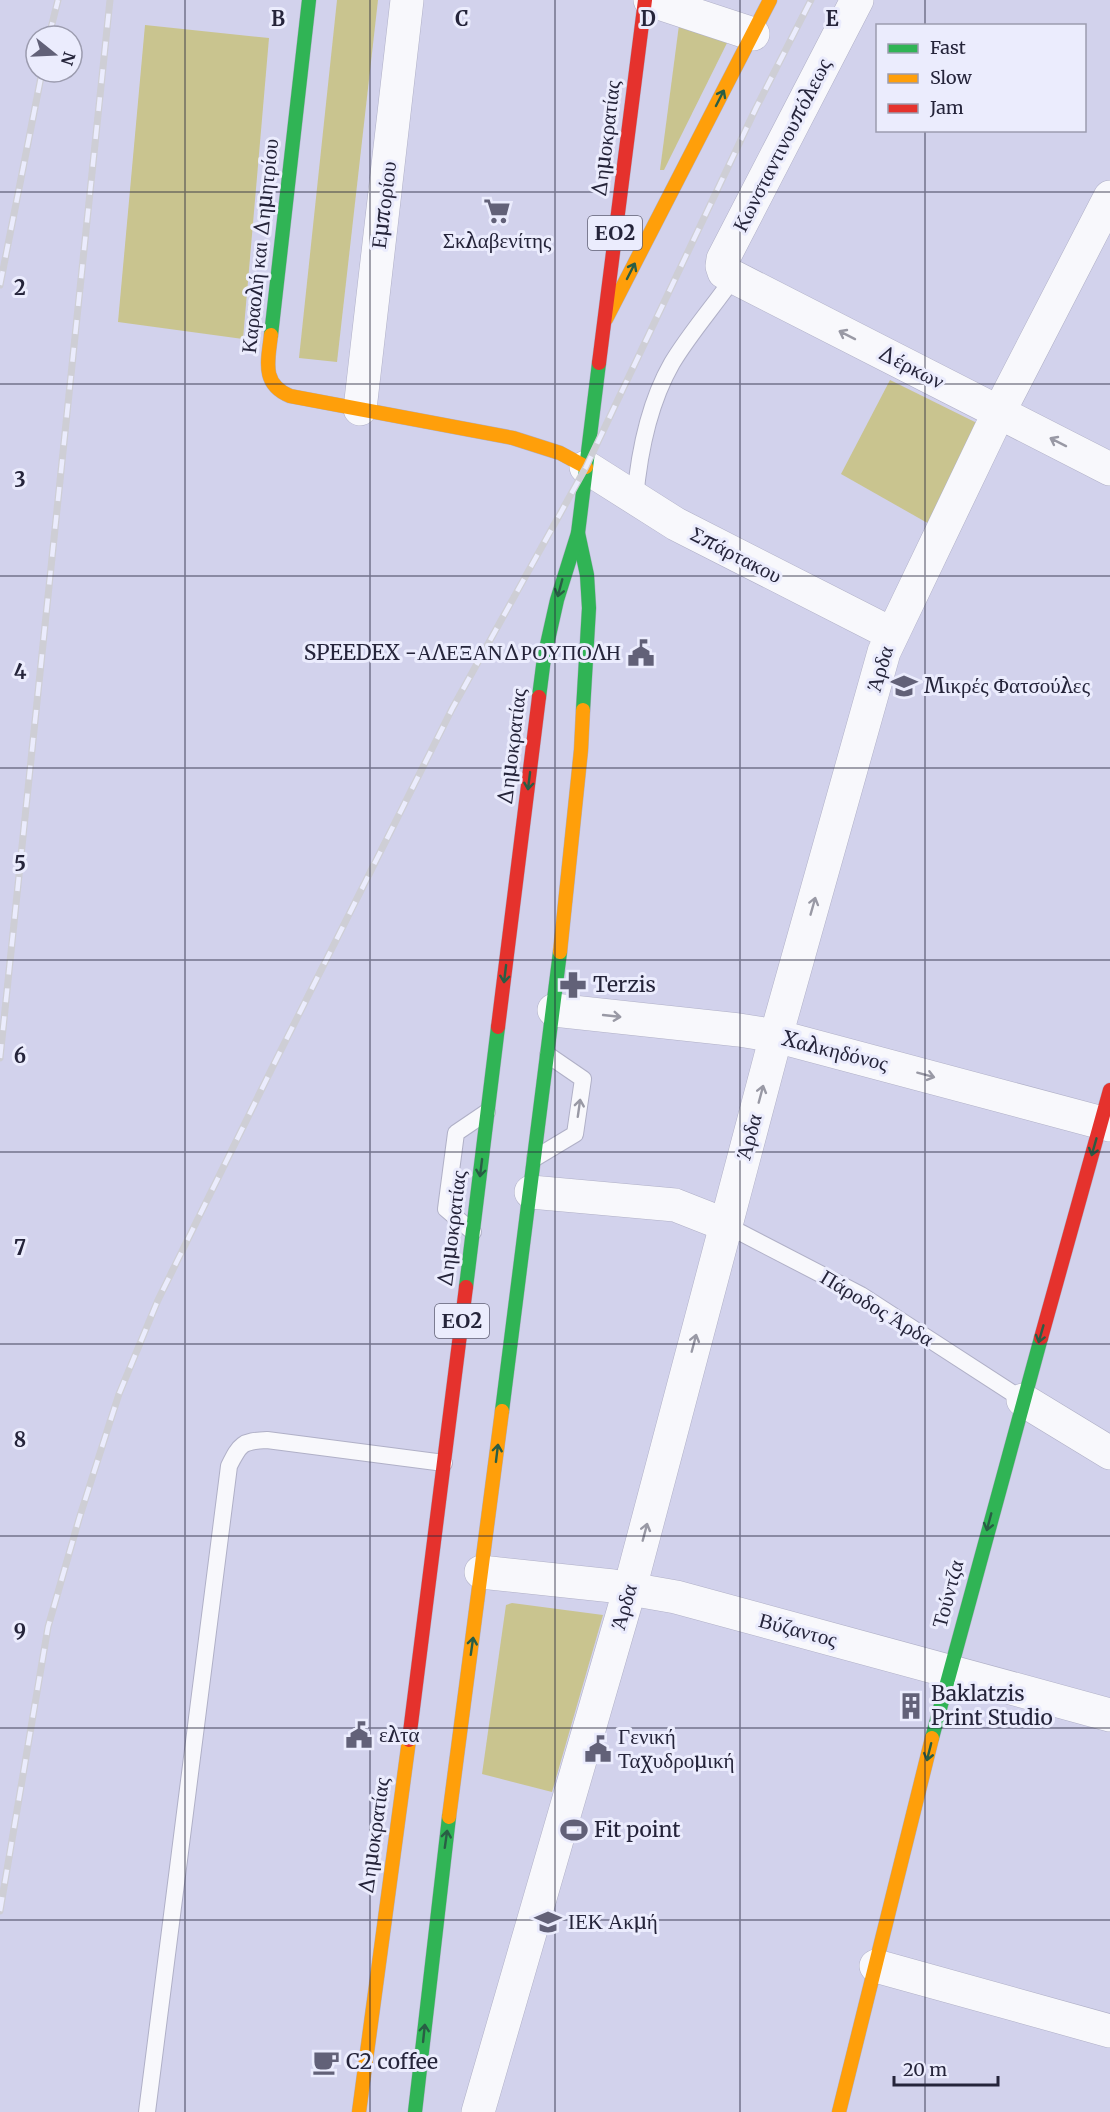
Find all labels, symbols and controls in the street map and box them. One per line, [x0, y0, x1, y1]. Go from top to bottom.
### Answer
text: B [271, 6, 285, 31]
text: C [455, 6, 469, 31]
text: D [640, 6, 656, 31]
text: E [825, 6, 839, 31]
north arrow [24, 24, 84, 84]
legend [876, 24, 1086, 132]
text: Fast [930, 36, 966, 59]
text: N [57, 50, 80, 68]
street label: Κωνσταντινουπόλεως [726, 53, 837, 236]
text: Slow [930, 66, 973, 89]
street label: Δημοκρατίας [585, 78, 626, 199]
one-way arrow [714, 90, 726, 107]
text: Jam [929, 96, 964, 119]
street label: Καραολή και Δημητρίου [235, 137, 284, 355]
street label: Εμπορίου [365, 160, 402, 250]
supermarket icon: Σκλαβενίτης [482, 196, 512, 226]
road number: ΕΟ2 [588, 216, 642, 250]
place label: Σκλαβενίτης [443, 227, 552, 254]
one-way arrow [625, 263, 637, 281]
text: 2 [14, 275, 26, 300]
one-way arrow [838, 328, 856, 340]
street label: Δέρκων [874, 338, 949, 395]
one-way arrow [1050, 436, 1067, 448]
text: 3 [14, 467, 26, 492]
street label: Σπάρτακου [686, 520, 786, 589]
one-way arrow [554, 579, 565, 598]
public building icon: SPEEDEX -ΑΛΕΞΑΝΔΡΟΥΠΟΛΗ [626, 638, 656, 668]
place label: SPEEDEX -ΑΛΕΞΑΝΔΡΟΥΠΟΛΗ [304, 639, 621, 666]
street label: Άρδα [860, 643, 899, 695]
text: 4 [14, 659, 27, 684]
school or university icon: Μικρές Φατσούλες [889, 671, 919, 701]
place label: Μικρές Φατσούλες [924, 672, 1091, 699]
street label: Δημοκρατίας [491, 686, 532, 807]
one-way arrow [523, 770, 534, 790]
text: 5 [14, 851, 26, 876]
one-way arrow [807, 897, 819, 916]
one-way arrow [499, 964, 510, 984]
pharmacy icon: Terzis [558, 970, 588, 1000]
place label: Terzis [593, 971, 656, 998]
one-way arrow [601, 1011, 621, 1022]
street label: Χαλκηδόνος [779, 1024, 892, 1077]
text: 6 [14, 1043, 26, 1068]
one-way arrow [917, 1070, 936, 1081]
one-way arrow [755, 1085, 767, 1104]
one-way arrow [574, 1098, 585, 1118]
street label: Άρδα [729, 1111, 768, 1163]
one-way arrow [1088, 1137, 1099, 1156]
one-way arrow [475, 1157, 486, 1177]
street label: Δημοκρατίας [431, 1168, 472, 1289]
text: 7 [14, 1235, 26, 1260]
street label: Πάροδος Άρδα [816, 1263, 939, 1352]
road number: ΕΟ2 [435, 1304, 489, 1338]
one-way arrow [1035, 1325, 1046, 1344]
one-way arrow [689, 1334, 701, 1353]
text: 8 [14, 1427, 26, 1452]
one-way arrow [492, 1443, 503, 1463]
one-way arrow [983, 1513, 995, 1532]
one-way arrow [640, 1523, 651, 1542]
street label: Τούντζα [926, 1557, 970, 1631]
street label: Άρδα [604, 1581, 643, 1633]
street label: Βύζαντος [756, 1606, 841, 1653]
text: 9 [14, 1619, 26, 1644]
one-way arrow [466, 1637, 477, 1656]
place label: Baklatzis Print Studio [931, 1680, 1053, 1731]
building icon: Baklatzis Print Studio [896, 1691, 926, 1721]
public building icon: ελτα [344, 1720, 374, 1750]
place label: ελτα [379, 1721, 419, 1748]
place label: Γενική Ταχυδρομική [618, 1723, 734, 1774]
public building icon: Γενική Ταχυδρομική [583, 1734, 613, 1764]
one-way arrow [922, 1742, 934, 1761]
street label: Δημοκρατίας [352, 1775, 395, 1896]
sports icon: Fit point [559, 1815, 589, 1845]
place label: Fit point [594, 1816, 680, 1843]
one-way arrow [441, 1830, 452, 1850]
school or university icon: ΙΕΚ Ακμή [533, 1907, 563, 1937]
place label: ΙΕΚ Ακμή [568, 1908, 658, 1935]
one-way arrow [419, 2024, 430, 2043]
cafe icon: C2 coffee [311, 2047, 341, 2077]
place label: C2 coffee [346, 2048, 438, 2075]
scale bar [894, 2049, 998, 2087]
text: 20 m [903, 2058, 947, 2081]

